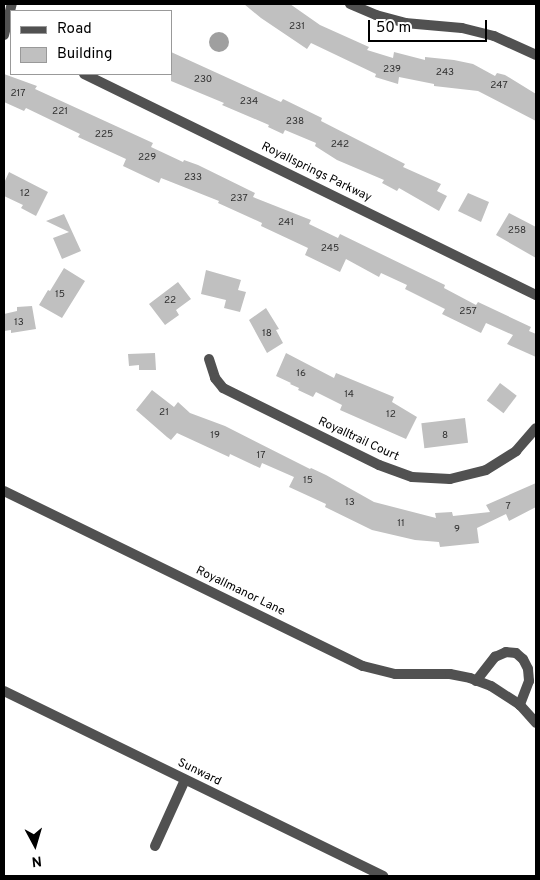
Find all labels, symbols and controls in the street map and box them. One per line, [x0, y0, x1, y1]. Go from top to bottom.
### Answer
legend [10, 10, 172, 75]
scale bar [370, 10, 489, 42]
text: 50 m [376, 19, 411, 38]
text: Road [57, 20, 92, 39]
house number: 231 [289, 21, 305, 33]
text: Building [57, 45, 112, 64]
house number: 239 [383, 64, 401, 76]
house number: 243 [436, 67, 454, 79]
house number: 230 [194, 74, 212, 86]
house number: 247 [490, 80, 508, 92]
house number: 217 [10, 88, 26, 100]
house number: 234 [240, 96, 258, 108]
house number: 221 [52, 106, 68, 118]
house number: 238 [286, 116, 304, 128]
house number: 225 [95, 129, 113, 141]
house number: 242 [331, 139, 349, 151]
street label: Royallsprings Parkway [259, 140, 373, 206]
house number: 229 [138, 152, 156, 164]
house number: 233 [184, 172, 202, 184]
house number: 12 [20, 188, 30, 200]
house number: 237 [230, 193, 248, 205]
house number: 241 [278, 217, 294, 229]
house number: 258 [508, 225, 526, 237]
house number: 245 [321, 243, 339, 255]
house number: 15 [55, 289, 65, 301]
house number: 22 [164, 295, 176, 307]
house number: 257 [459, 306, 477, 318]
house number: 13 [14, 317, 24, 329]
house number: 18 [262, 328, 272, 340]
house number: 16 [296, 368, 306, 380]
house number: 14 [344, 389, 354, 401]
house number: 21 [159, 407, 169, 419]
house number: 12 [386, 409, 396, 421]
street label: Royalltrail Court [315, 415, 401, 465]
house number: 19 [210, 430, 220, 442]
house number: 8 [442, 430, 448, 442]
house number: 17 [257, 450, 265, 462]
house number: 15 [303, 475, 313, 487]
house number: 13 [345, 497, 355, 509]
house number: 7 [505, 501, 511, 513]
house number: 11 [397, 518, 405, 530]
house number: 9 [454, 524, 460, 536]
street label: Royallmanor Lane [193, 564, 287, 620]
street label: Sunward [175, 756, 223, 790]
north arrow [10, 820, 60, 870]
text: N [31, 851, 43, 869]

